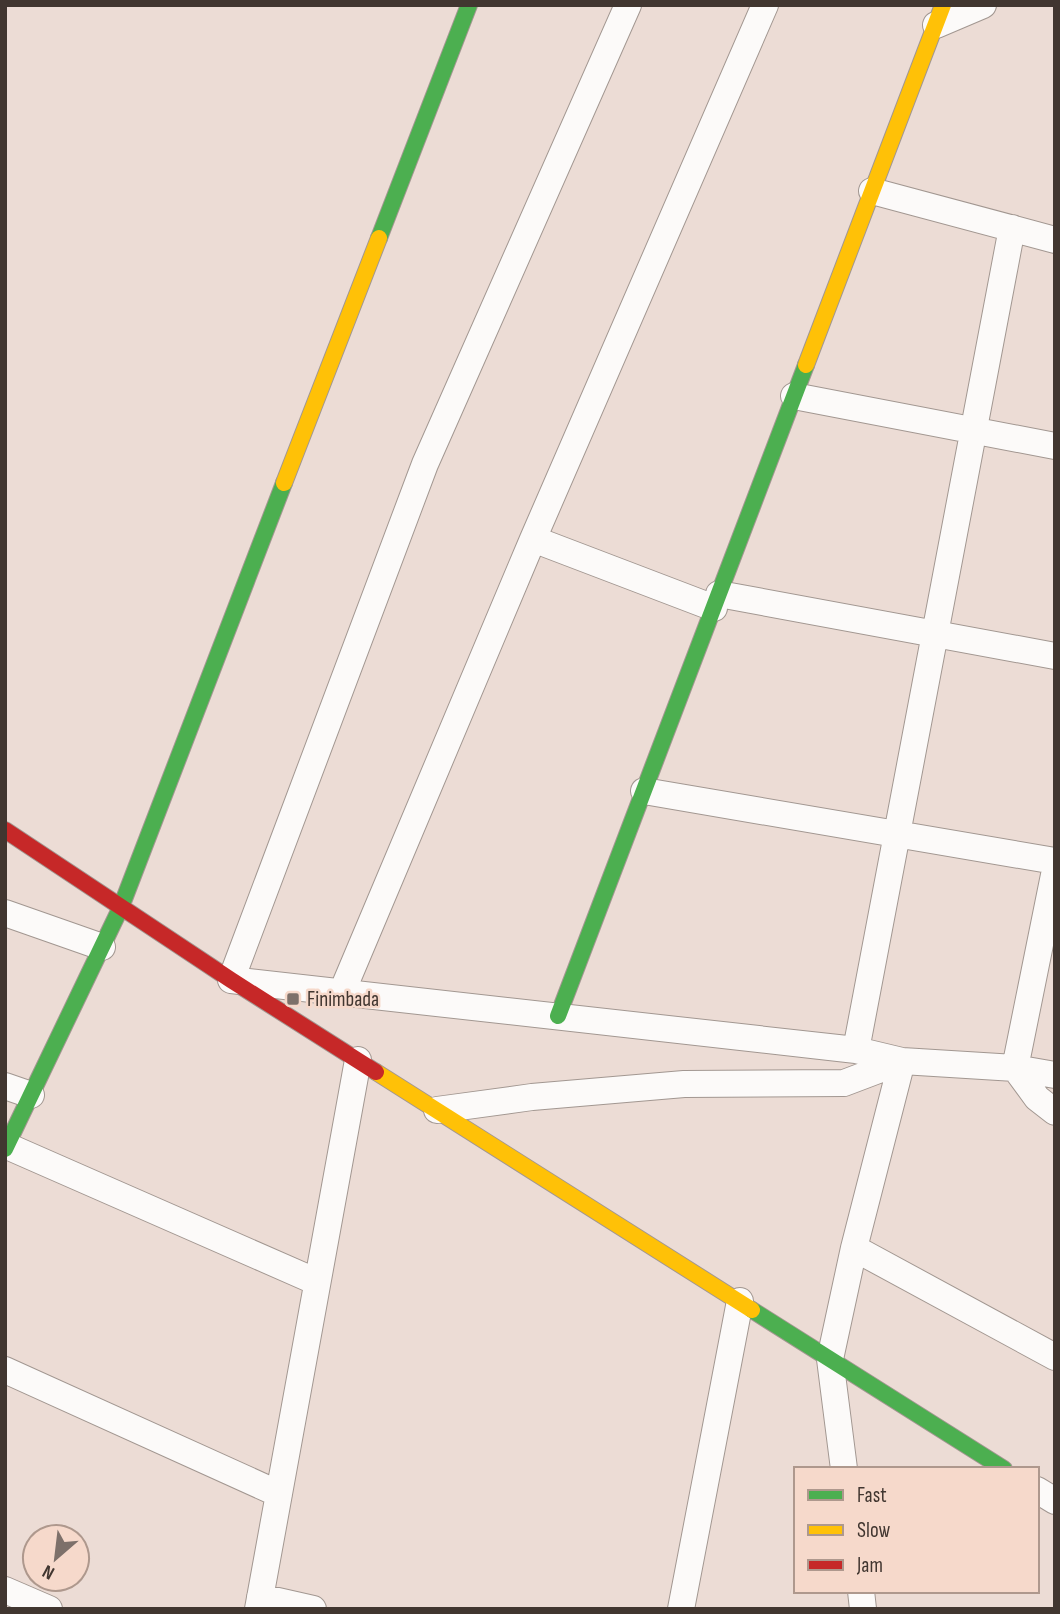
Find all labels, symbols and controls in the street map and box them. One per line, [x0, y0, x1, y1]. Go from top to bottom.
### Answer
place label: Finimbada [307, 987, 379, 1012]
marker: Finimbada [285, 991, 301, 1007]
legend [794, 1467, 1039, 1593]
text: Fast [857, 1483, 887, 1508]
text: Slow [857, 1518, 891, 1543]
north arrow [21, 1523, 91, 1593]
text: Jam [856, 1553, 883, 1578]
text: N [39, 1559, 59, 1584]

